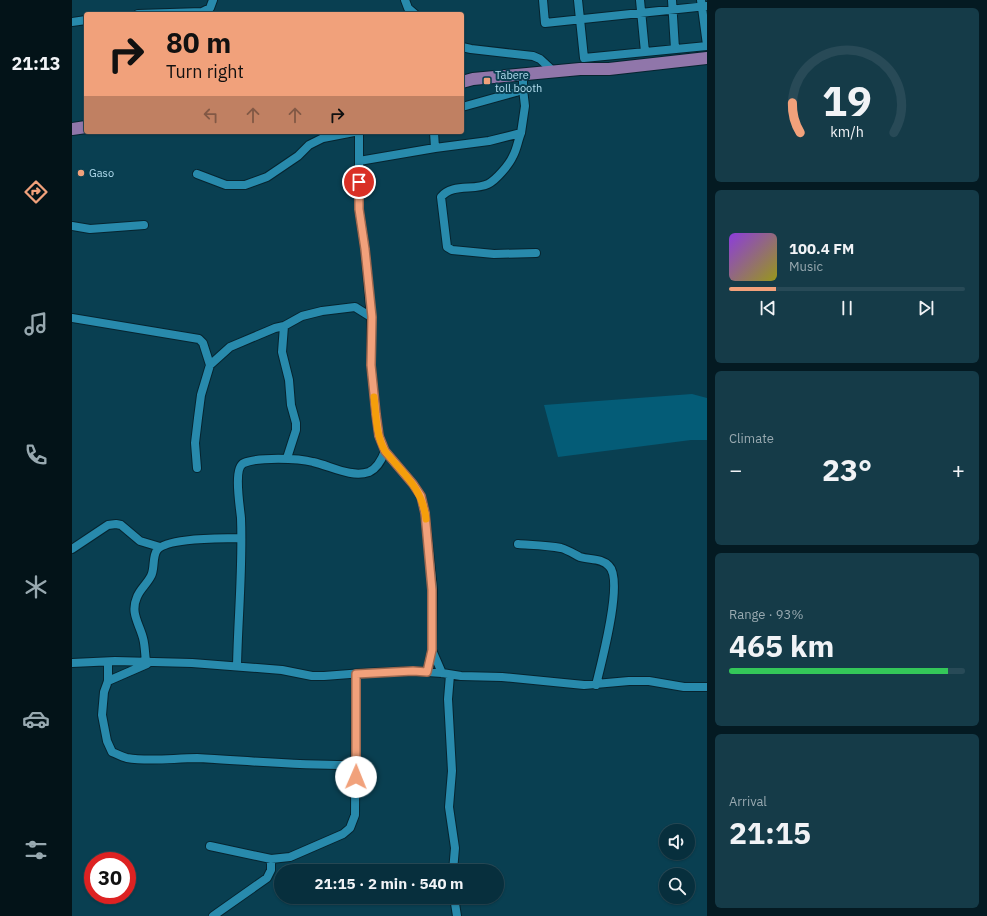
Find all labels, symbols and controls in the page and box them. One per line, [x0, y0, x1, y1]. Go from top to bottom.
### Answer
text: 80 m [166, 24, 231, 61]
icon: right [100, 28, 152, 80]
text: 21:13 [11, 52, 61, 75]
text: Turn right [166, 60, 244, 83]
place label: Tabere toll booth [495, 68, 542, 95]
text: 19 [822, 73, 872, 127]
marker: Tabere toll booth [482, 76, 492, 86]
icon: left [200, 104, 222, 126]
icon: ahead [242, 104, 264, 126]
icon: ahead [284, 104, 306, 126]
icon: right [326, 104, 348, 126]
text: km/h [830, 121, 864, 140]
pin [342, 165, 376, 199]
place label: Gaso [89, 166, 114, 180]
marker: Gaso [76, 168, 86, 178]
icon: arrive [348, 171, 370, 193]
icon: directions [22, 178, 50, 206]
text: 100.4 FM [789, 239, 854, 258]
text: Music [789, 258, 823, 275]
icon: previous [757, 297, 779, 319]
icon: pause [836, 297, 858, 319]
icon: next [915, 297, 937, 319]
icon: music [22, 310, 50, 338]
text: Climate [729, 430, 774, 447]
icon: phone [22, 441, 50, 469]
text: 23° [822, 450, 872, 489]
text: − [729, 455, 742, 484]
text: + [952, 455, 965, 484]
icon: climate [22, 573, 50, 601]
text: Range · 93% [729, 606, 803, 623]
text: 465 km [729, 626, 834, 665]
icon: car [22, 705, 50, 733]
position arrow [335, 756, 377, 798]
text: Arrival [729, 793, 767, 810]
text: 21:15 [729, 813, 811, 852]
map controls [659, 824, 695, 904]
button: sound [659, 824, 695, 860]
icon: filters [22, 836, 50, 864]
speed limit sign: 30 [84, 852, 136, 904]
button: search [659, 868, 695, 904]
text: 21:15 · 2 min · 540 m [315, 874, 463, 893]

